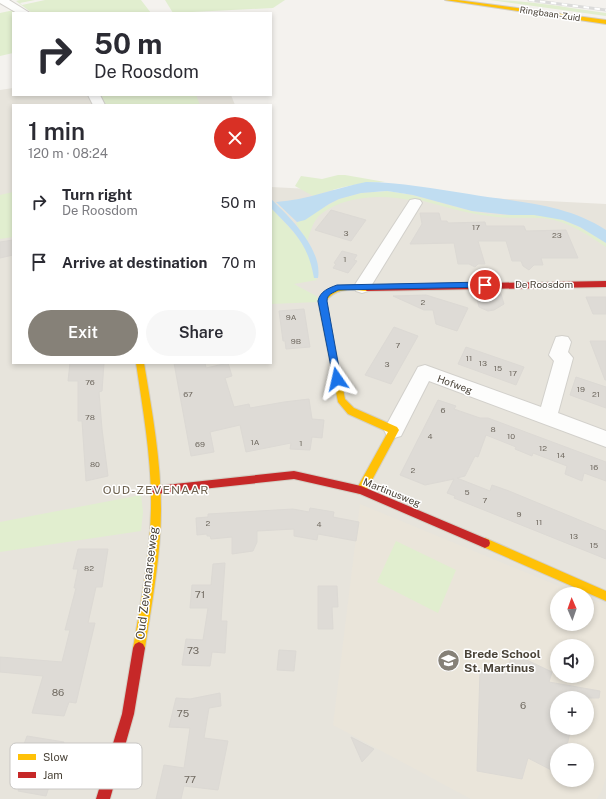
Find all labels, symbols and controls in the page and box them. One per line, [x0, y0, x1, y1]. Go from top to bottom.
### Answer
street label: Ringbaan-Zuid [519, 4, 581, 23]
text: 50 m [94, 27, 162, 60]
icon: right [28, 28, 80, 80]
text: De Roosdom [94, 61, 199, 82]
text: 1 min [28, 117, 85, 145]
button: close [214, 117, 256, 159]
text: 120 m · 08:24 [28, 146, 108, 161]
text: Turn right [62, 186, 132, 203]
icon: right [28, 191, 50, 213]
text: 50 m [221, 194, 256, 211]
text: De Roosdom [62, 203, 138, 218]
house number: 17 [472, 222, 480, 232]
house number: 3 [343, 228, 349, 238]
house number: 23 [552, 230, 562, 240]
icon: arrive [28, 251, 50, 273]
text: Arrive at destination [62, 254, 207, 271]
text: 70 m [221, 254, 256, 271]
house number: 1 [343, 254, 347, 264]
pin [468, 268, 502, 302]
icon: arrive [474, 274, 496, 296]
street label: De Roosdom [515, 278, 573, 290]
house number: 2 [421, 297, 426, 307]
button: Exit [28, 310, 138, 356]
button: Share [146, 310, 256, 356]
house number: 9A [286, 312, 297, 322]
house number: 9B [291, 336, 301, 346]
house number: 7 [396, 340, 401, 350]
house number: 11 [466, 353, 472, 363]
position arrow [316, 358, 358, 400]
house number: 13 [479, 358, 487, 368]
house number: 3 [384, 359, 390, 369]
house number: 15 [494, 363, 502, 373]
house number: 17 [509, 368, 517, 378]
street label: Hofweg [436, 372, 474, 396]
house number: 76 [85, 377, 95, 387]
house number: 19 [577, 384, 585, 394]
house number: 67 [183, 389, 193, 399]
house number: 21 [592, 389, 600, 399]
house number: 6 [441, 405, 446, 415]
house number: 78 [85, 412, 95, 422]
house number: 8 [490, 424, 496, 434]
house number: 4 [427, 431, 433, 441]
house number: 10 [507, 431, 515, 441]
house number: 1A [251, 437, 260, 447]
house number: 1 [299, 438, 303, 448]
house number: 69 [195, 439, 205, 449]
house number: 12 [539, 443, 547, 453]
house number: 14 [557, 450, 565, 460]
house number: 80 [90, 459, 100, 469]
house number: 16 [590, 462, 598, 472]
house number: 2 [411, 465, 416, 475]
street label: Martinusweg [362, 475, 422, 509]
district label: OUD-ZEVENAAR [103, 483, 209, 497]
house number: 5 [464, 487, 470, 497]
house number: 7 [483, 495, 488, 505]
house number: 9 [517, 509, 522, 519]
house number: 11 [536, 517, 542, 527]
house number: 2 [206, 518, 211, 528]
house number: 4 [316, 519, 322, 529]
street label: Oud Zevenaarseweg [133, 526, 161, 640]
house number: 13 [570, 531, 578, 541]
house number: 15 [590, 540, 598, 550]
house number: 82 [84, 563, 94, 573]
north arrow [550, 587, 594, 631]
map controls [550, 587, 594, 787]
house number: 71 [195, 588, 205, 600]
button: sound [550, 639, 594, 683]
house number: 73 [187, 644, 199, 656]
place label: Brede School St. Martinus [464, 647, 541, 675]
school or university icon: Brede School St. Martinus [436, 648, 462, 674]
house number: 86 [52, 686, 64, 698]
button: + [550, 691, 594, 735]
house number: 6 [520, 699, 526, 711]
house number: 75 [177, 707, 189, 719]
legend [10, 743, 142, 789]
button: − [550, 743, 594, 787]
text: Slow [43, 751, 69, 763]
text: Jam [43, 769, 63, 781]
house number: 77 [184, 773, 196, 785]

